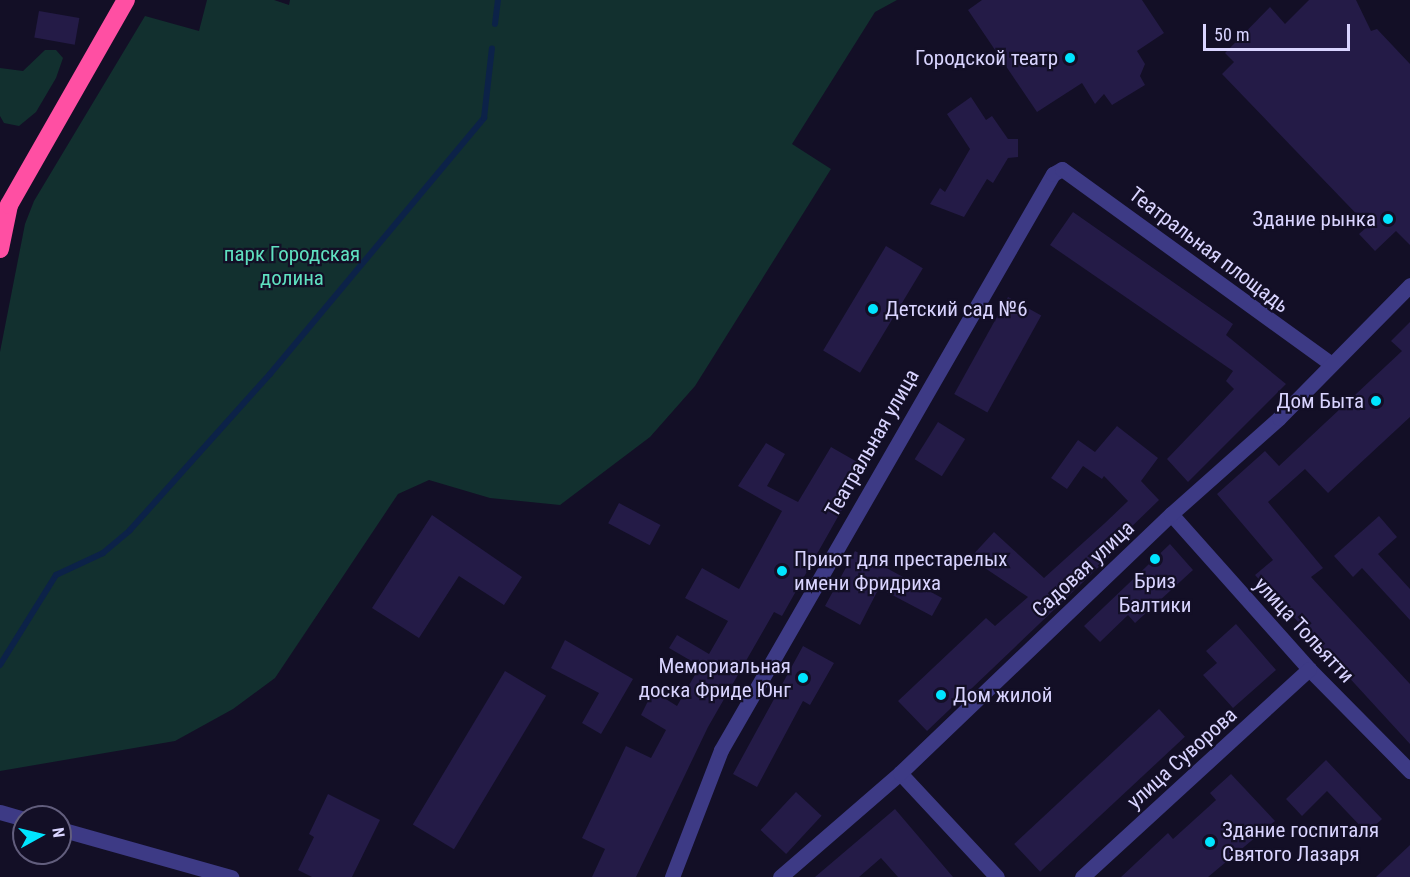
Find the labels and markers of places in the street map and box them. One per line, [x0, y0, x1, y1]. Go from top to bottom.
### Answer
place label: Городской театр [915, 45, 1058, 71]
marker: Городской театр [1063, 51, 1077, 65]
place label: Здание рынка [1252, 206, 1376, 232]
marker: Здание рынка [1381, 212, 1395, 226]
place label: Детский сад №6 [885, 296, 1028, 322]
marker: Детский сад №6 [866, 302, 880, 316]
place label: Дом Быта [1277, 388, 1364, 414]
marker: Дом Быта [1369, 394, 1383, 408]
place label: Приют для престарелых имени Фридриха [794, 546, 1007, 596]
marker: Бриз Балтики [1148, 552, 1162, 566]
marker: Приют для престарелых имени Фридриха [775, 564, 789, 578]
place label: Бриз Балтики [1119, 568, 1191, 618]
place label: Мемориальная доска Фриде Юнг [639, 653, 791, 703]
marker: Мемориальная доска Фриде Юнг [796, 671, 810, 685]
place label: Дом жилой [953, 682, 1052, 708]
marker: Дом жилой [934, 688, 948, 702]
place label: Здание госпиталя Святого Лазаря [1222, 817, 1379, 867]
marker: Здание госпиталя Святого Лазаря [1203, 835, 1217, 849]

